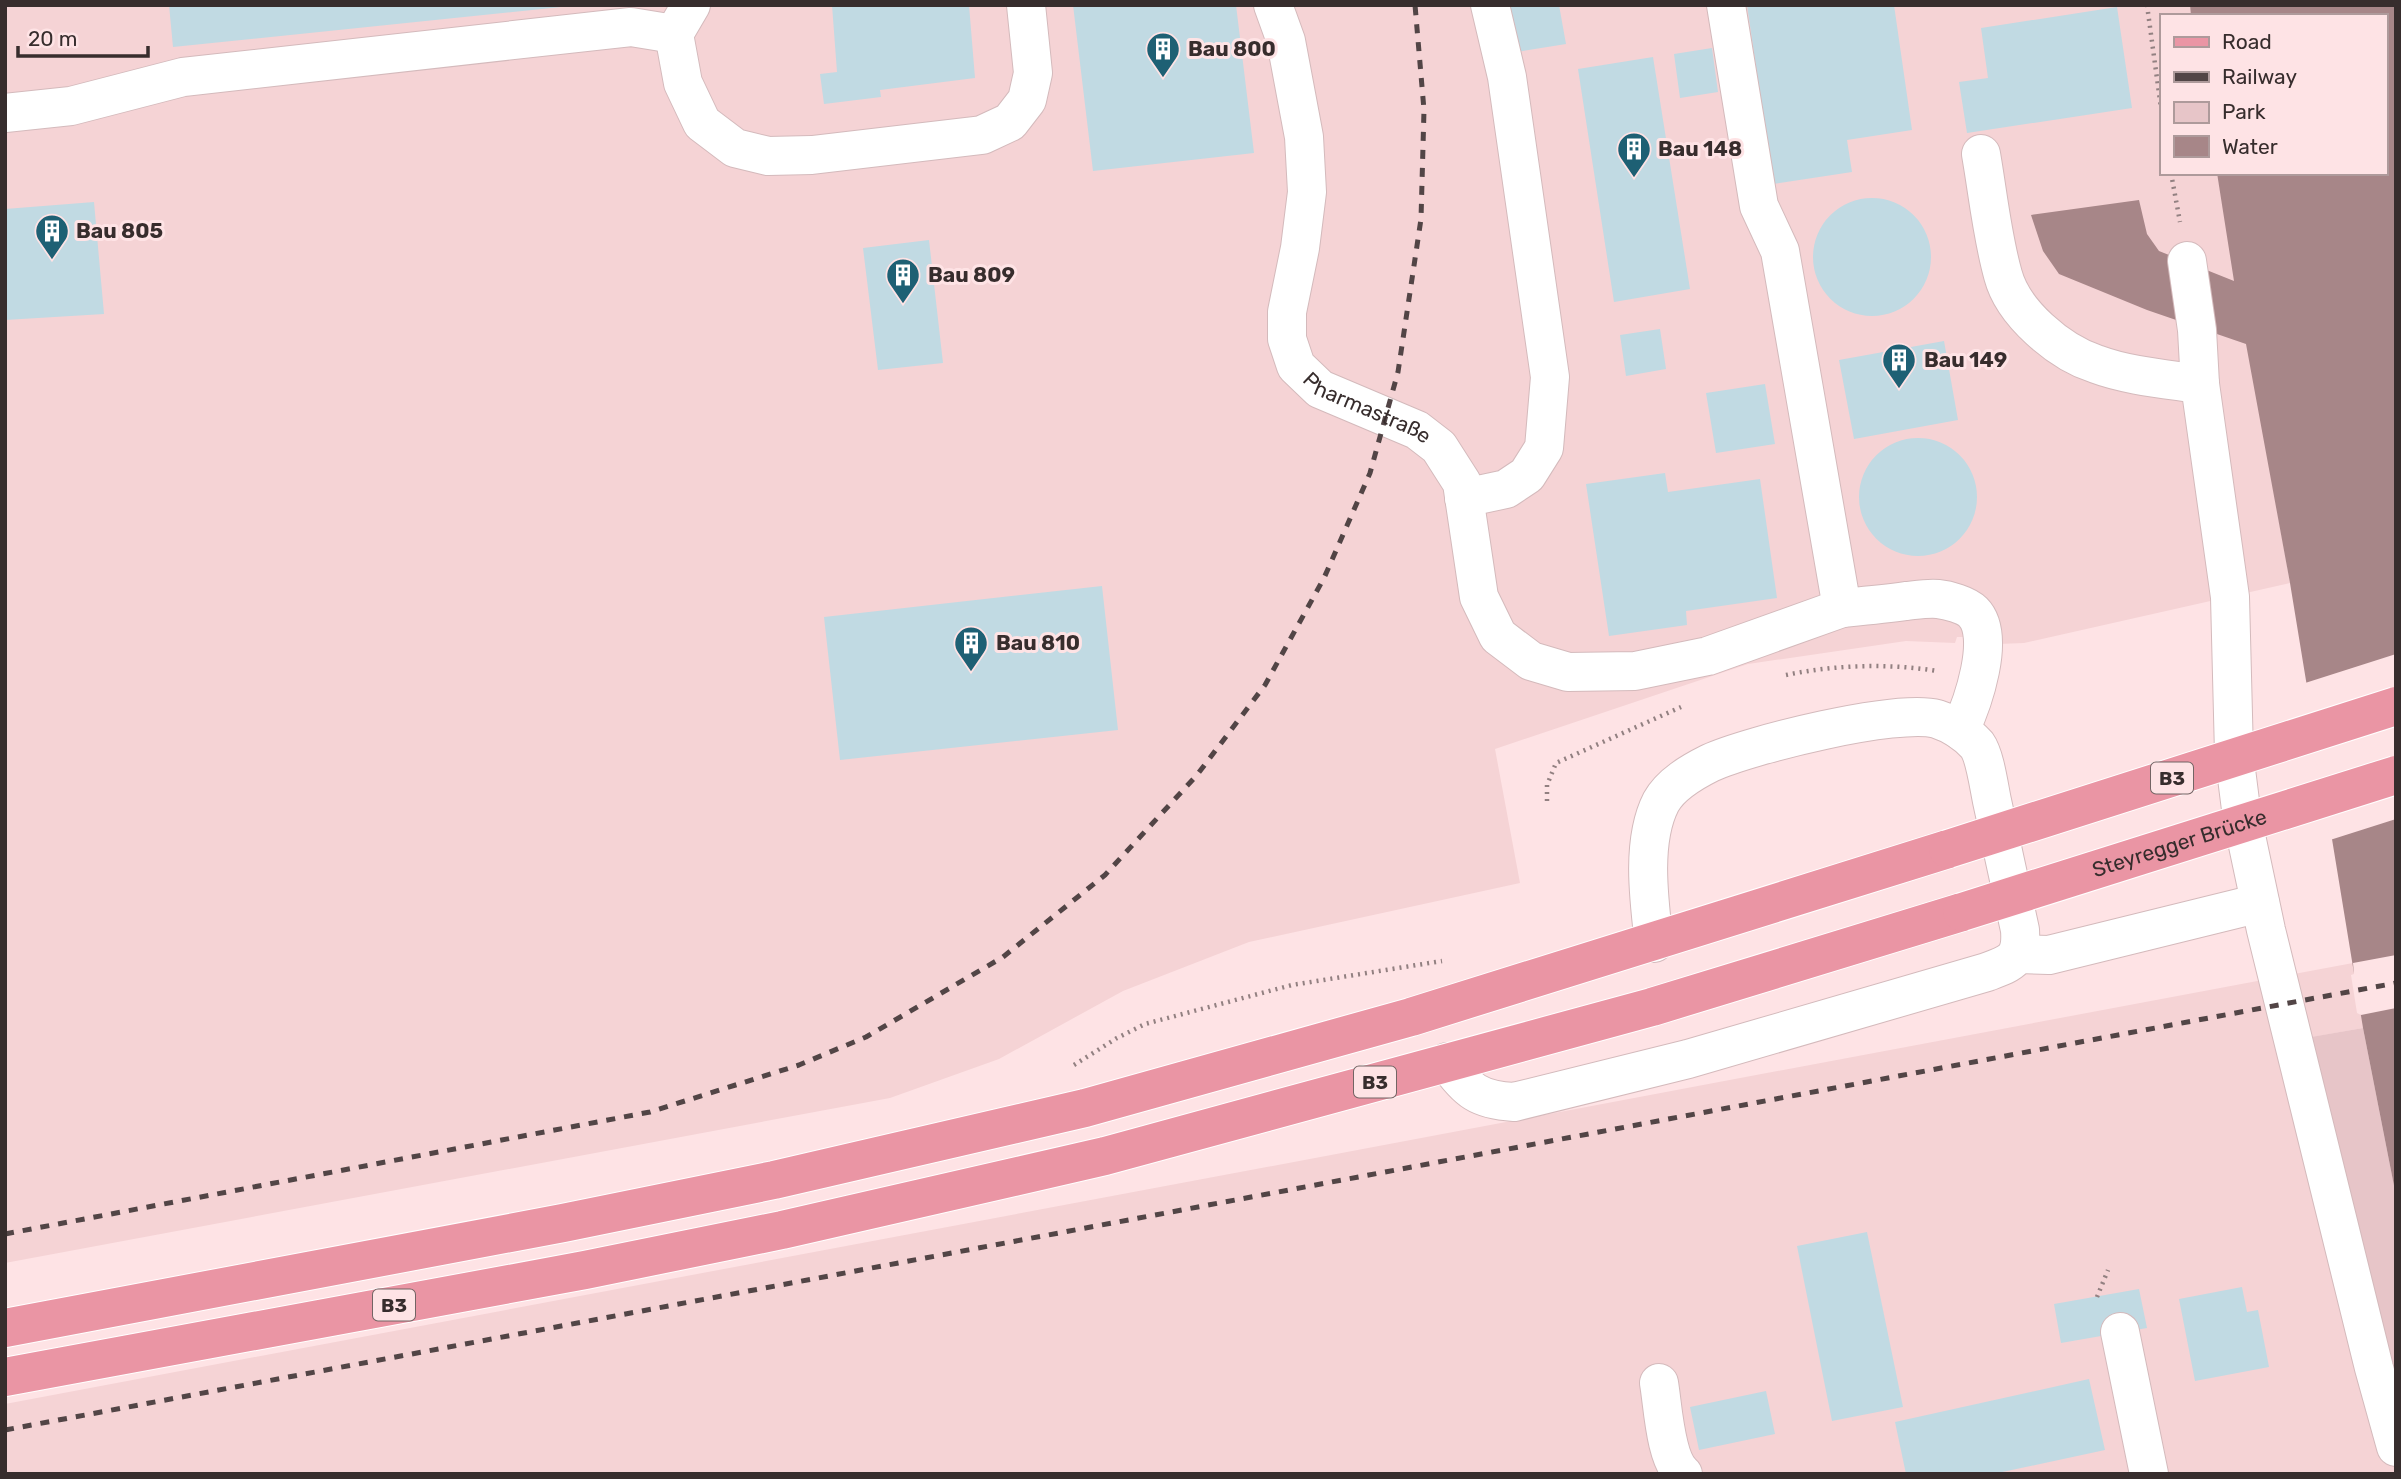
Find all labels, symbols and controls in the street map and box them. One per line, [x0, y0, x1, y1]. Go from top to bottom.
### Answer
scale bar [18, 14, 147, 58]
legend [2160, 14, 2387, 175]
text: 20 m [28, 26, 77, 51]
text: Road [2222, 29, 2272, 54]
building icon: Bau 800 [1144, 30, 1182, 79]
place label: Bau 800 [1188, 36, 1276, 61]
text: Railway [2222, 64, 2297, 89]
text: Park [2222, 99, 2266, 124]
building icon: Bau 148 [1615, 130, 1653, 179]
text: Water [2222, 134, 2278, 159]
place label: Bau 148 [1658, 136, 1742, 161]
building icon: Bau 805 [33, 212, 71, 261]
place label: Bau 805 [76, 218, 163, 243]
building icon: Bau 809 [884, 256, 922, 305]
place label: Bau 809 [928, 262, 1015, 287]
building icon: Bau 149 [1880, 341, 1918, 390]
place label: Bau 149 [1924, 347, 2007, 372]
street label: Pharmastraße [1298, 367, 1436, 448]
building icon: Bau 810 [952, 624, 990, 673]
place label: Bau 810 [996, 630, 1080, 655]
road number: B3 [2151, 762, 2193, 793]
street label: Steyregger Brücke [2089, 804, 2270, 882]
road number: B3 [1354, 1066, 1396, 1098]
road number: B3 [373, 1289, 415, 1320]

